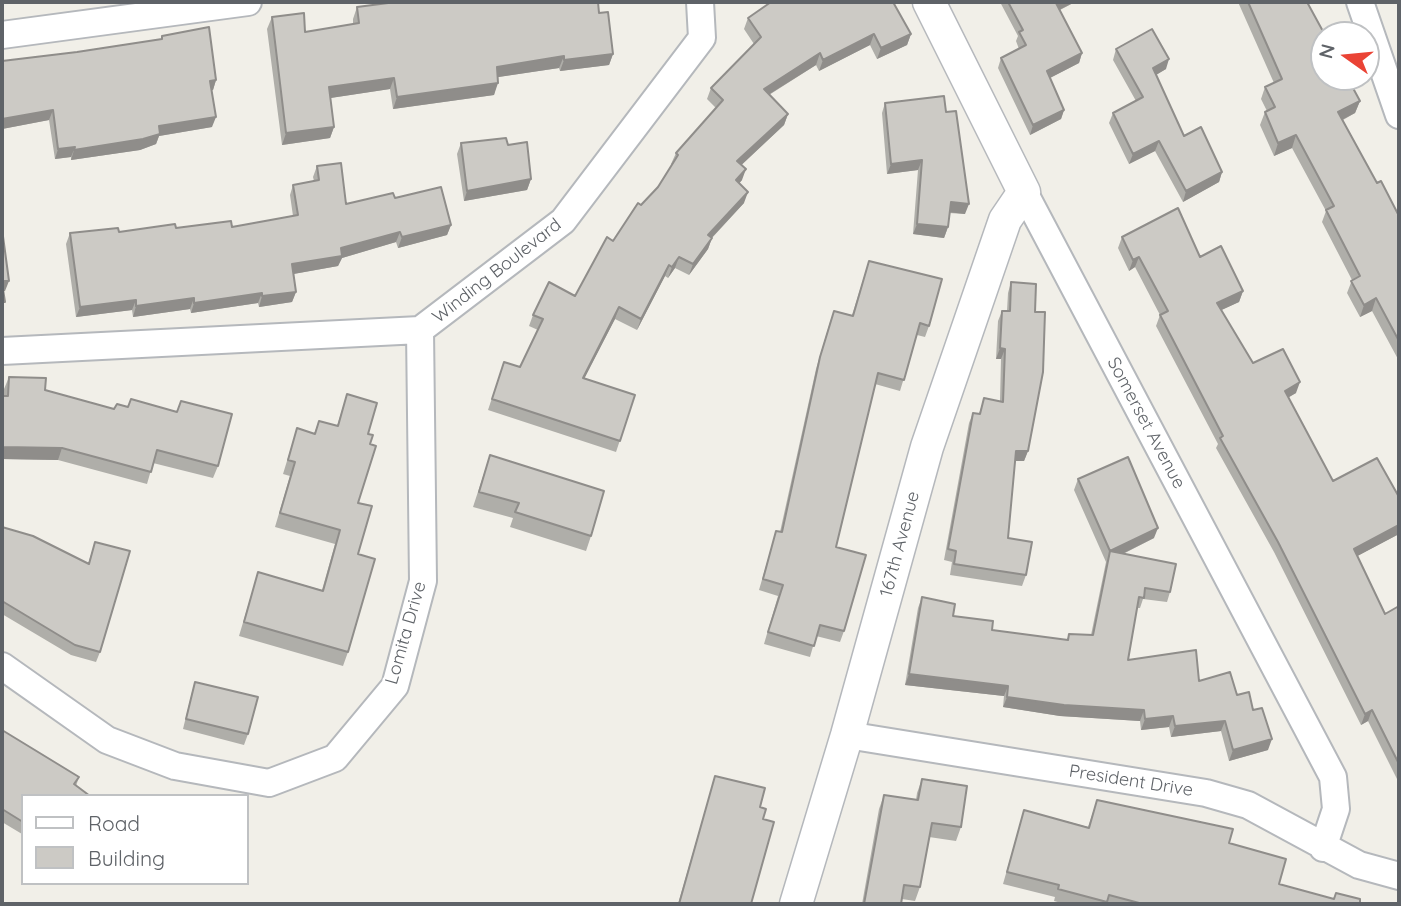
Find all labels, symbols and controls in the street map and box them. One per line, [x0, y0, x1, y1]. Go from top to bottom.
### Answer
north arrow [1310, 21, 1380, 91]
text: N [1313, 41, 1340, 61]
street label: Winding Boulevard [428, 214, 566, 328]
street label: Somerset Avenue [1102, 354, 1190, 492]
street label: 167th Avenue [876, 489, 924, 599]
street label: Lomita Drive [381, 579, 431, 687]
street label: President Drive [1067, 761, 1195, 801]
legend [21, 794, 248, 885]
text: Road [88, 810, 140, 836]
text: Building [88, 845, 165, 871]

